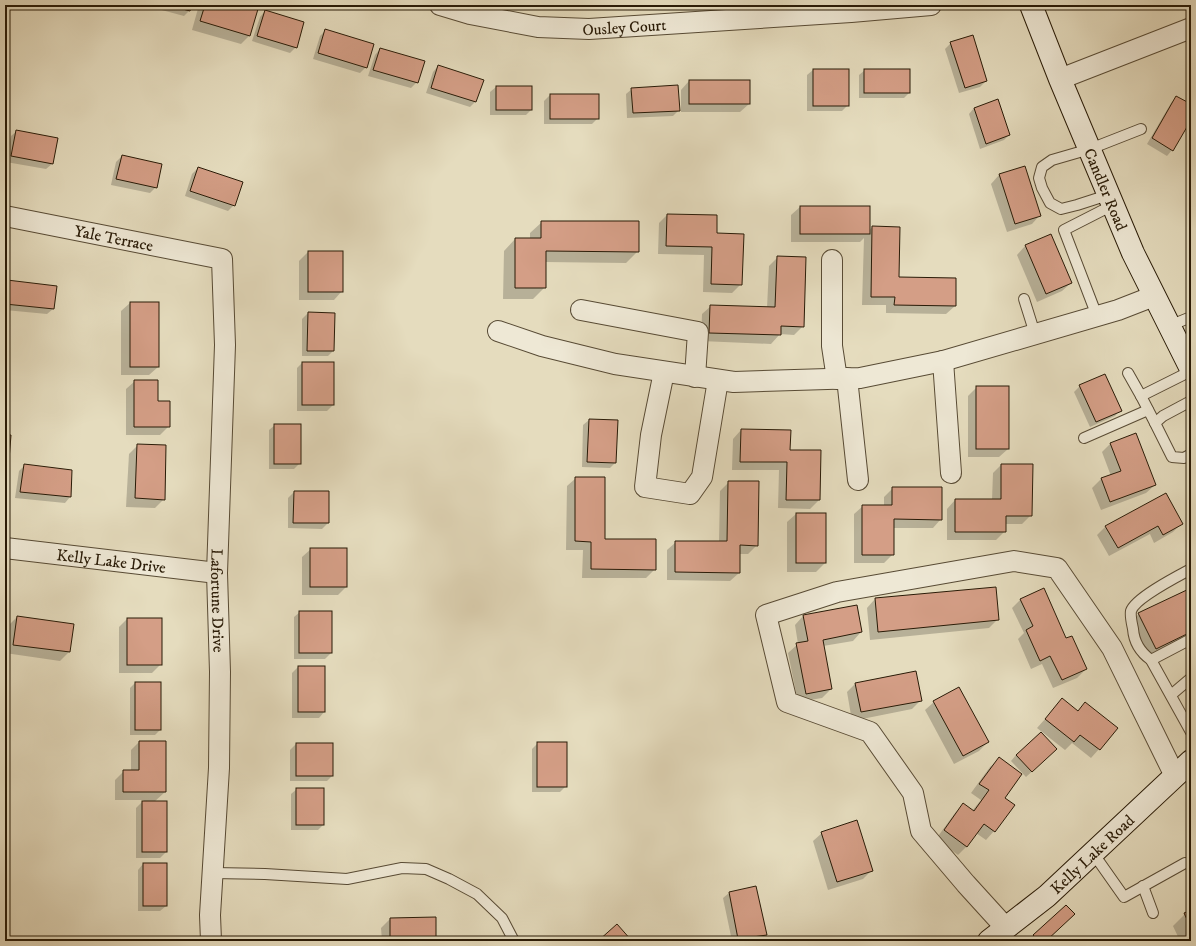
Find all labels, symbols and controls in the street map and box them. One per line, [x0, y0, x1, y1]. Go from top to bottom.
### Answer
street label: Ousley Court [582, 15, 667, 40]
street label: Candler Road [1079, 145, 1132, 234]
street label: Yale Terrace [72, 221, 155, 256]
street label: Kelly Lake Drive [55, 545, 167, 578]
street label: Lafortune Drive [206, 548, 228, 653]
street label: Kelly Lake Road [1047, 811, 1139, 899]

